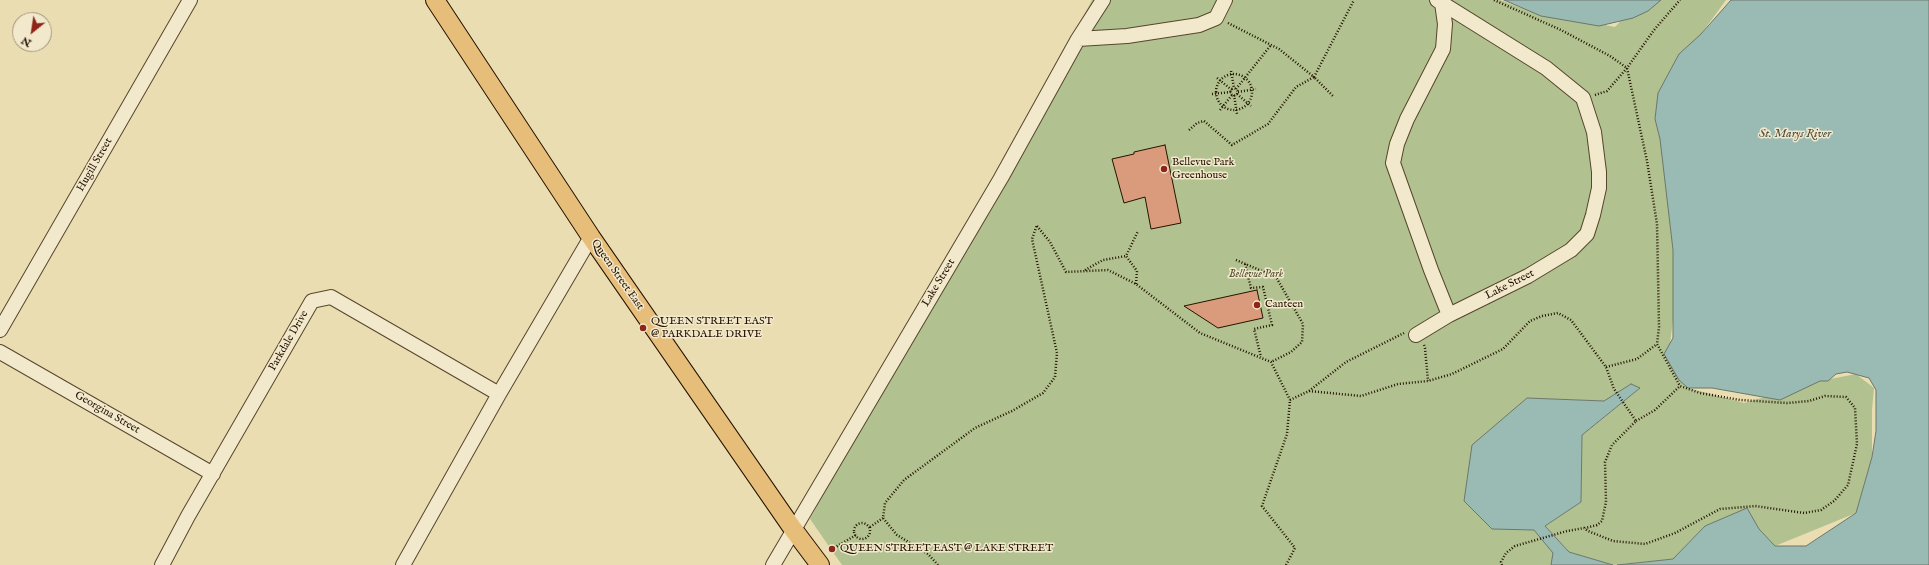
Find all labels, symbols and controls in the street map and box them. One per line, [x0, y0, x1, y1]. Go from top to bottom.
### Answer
north arrow [12, 12, 52, 52]
text: N [19, 33, 34, 50]
water label: St. Marys River [1759, 128, 1831, 142]
street label: Hugill Street [74, 136, 116, 194]
place label: Bellevue Park Greenhouse [1172, 156, 1234, 182]
marker: Bellevue Park Greenhouse [1159, 164, 1169, 174]
street label: Queen Street East [588, 237, 646, 313]
street label: Lake Street [920, 257, 958, 309]
street label: Lake Street [1483, 267, 1537, 303]
park label: Bellevue Park [1229, 268, 1283, 282]
place label: Canteen [1265, 298, 1303, 312]
marker: Canteen [1252, 300, 1262, 310]
street label: Parkdale Drive [266, 308, 312, 374]
place label: QUEEN STREET EAST @ PARKDALE DRIVE [651, 315, 773, 341]
marker: QUEEN STREET EAST @ PARKDALE DRIVE [638, 323, 648, 333]
street label: Georgina Street [72, 389, 142, 437]
place label: QUEEN STREET EAST @ LAKE STREET [840, 542, 1053, 556]
marker: QUEEN STREET EAST @ LAKE STREET [827, 544, 837, 554]

